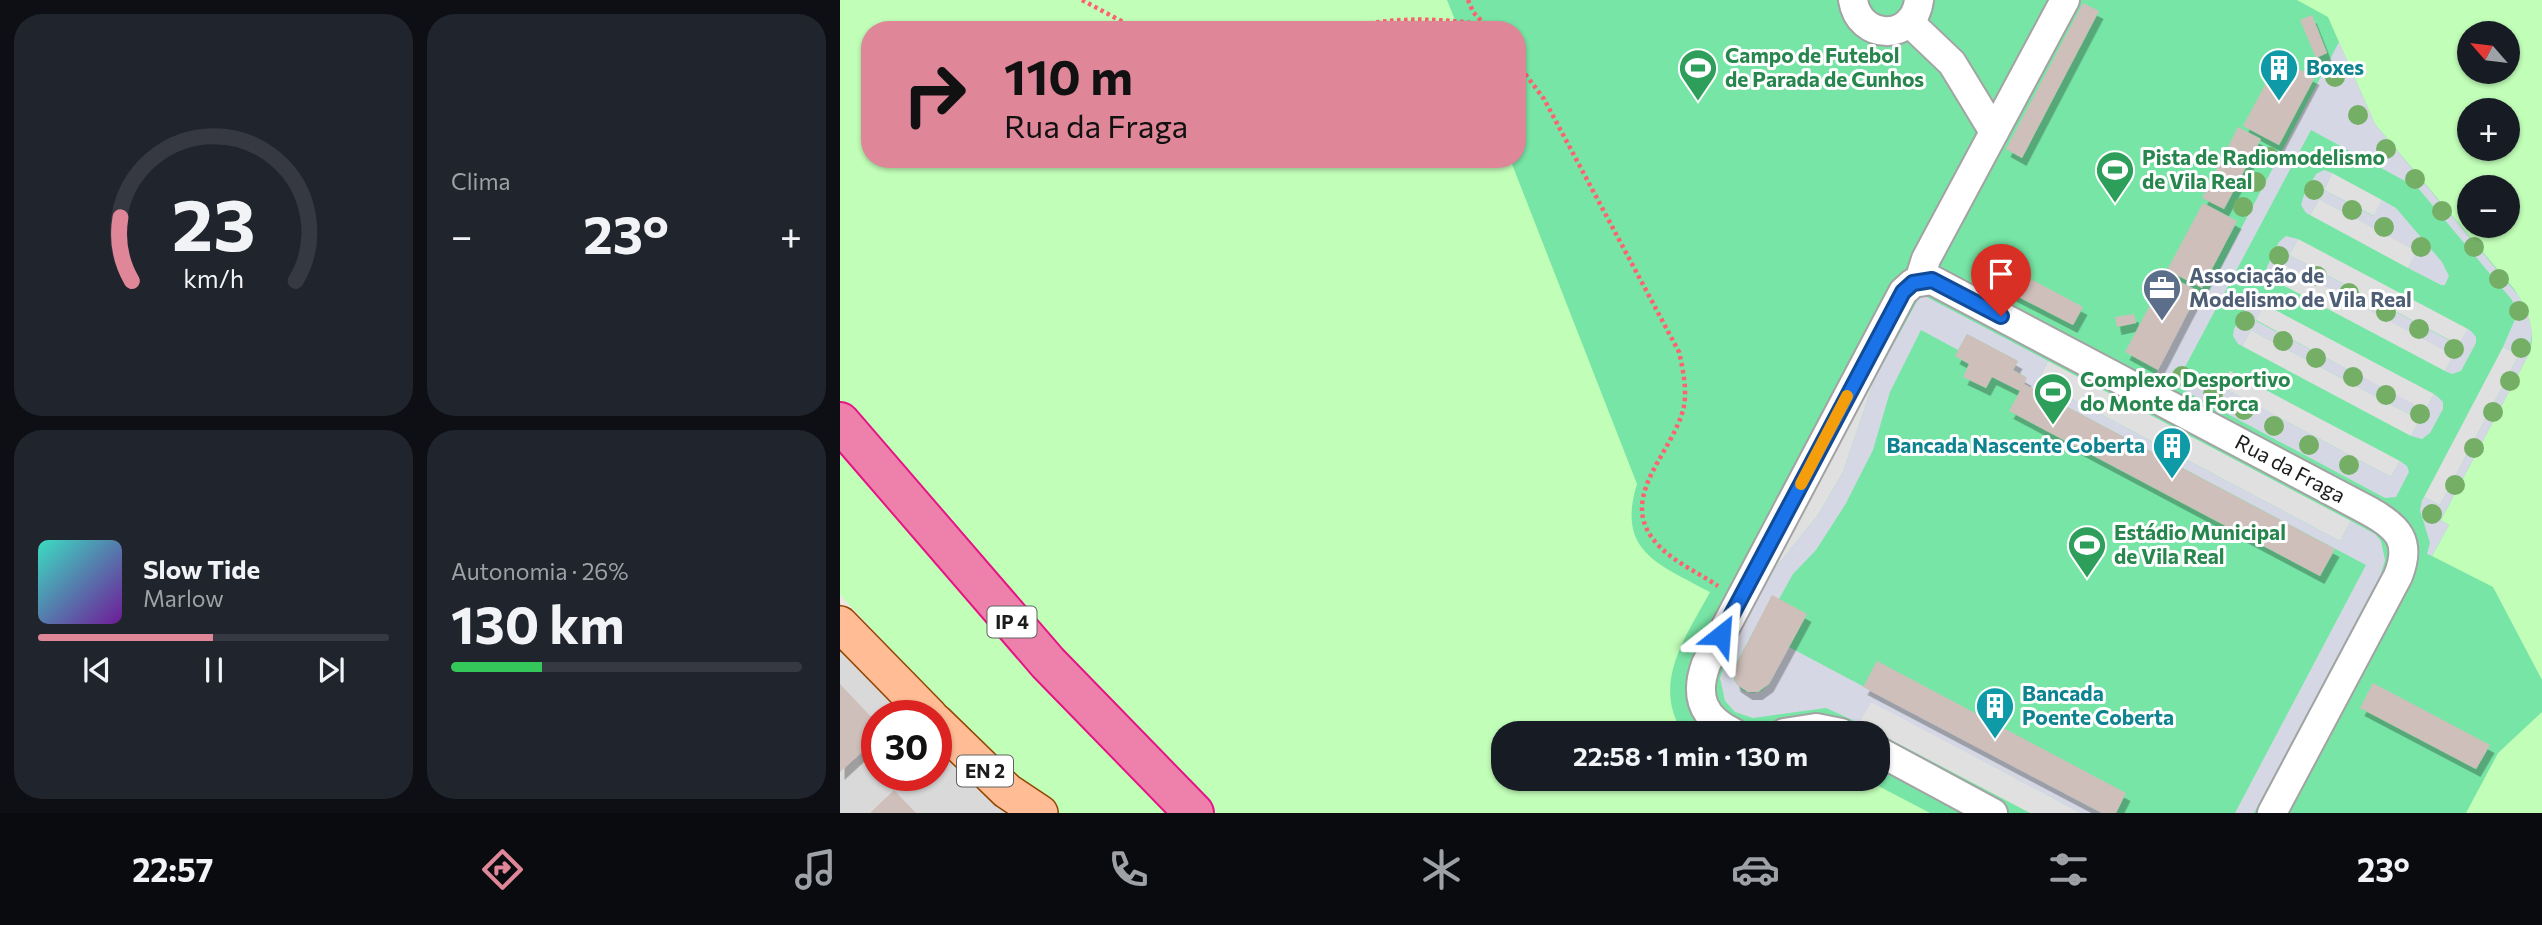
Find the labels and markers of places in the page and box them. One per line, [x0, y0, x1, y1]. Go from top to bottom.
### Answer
place label: Campo de Futebol de Parada de Cunhos [1725, 42, 1924, 91]
sports icon: Campo de Futebol de Parada de Cunhos [1677, 47, 1719, 102]
building icon: Boxes [2258, 47, 2300, 102]
place label: Boxes [2306, 54, 2364, 79]
place label: Pista de Radiomodelismo de Vila Real [2142, 144, 2385, 193]
sports icon: Pista de Radiomodelismo de Vila Real [2094, 149, 2136, 204]
pin [1971, 244, 2031, 316]
place label: Associação de Modelismo de Vila Real [2189, 262, 2412, 311]
office icon: Associação de Modelismo de Vila Real [2141, 267, 2183, 322]
place label: Complexo Desportivo do Monte da Forca [2080, 366, 2290, 415]
sports icon: Complexo Desportivo do Monte da Forca [2032, 371, 2074, 426]
building icon: Bancada Nascente Coberta [2151, 425, 2193, 480]
place label: Bancada Nascente Coberta [1886, 432, 2145, 457]
place label: Estádio Municipal de Vila Real [2114, 519, 2286, 568]
sports icon: Estádio Municipal de Vila Real [2066, 524, 2108, 579]
place label: Bancada Poente Coberta [2022, 680, 2174, 729]
building icon: Bancada Poente Coberta [1974, 685, 2016, 740]

